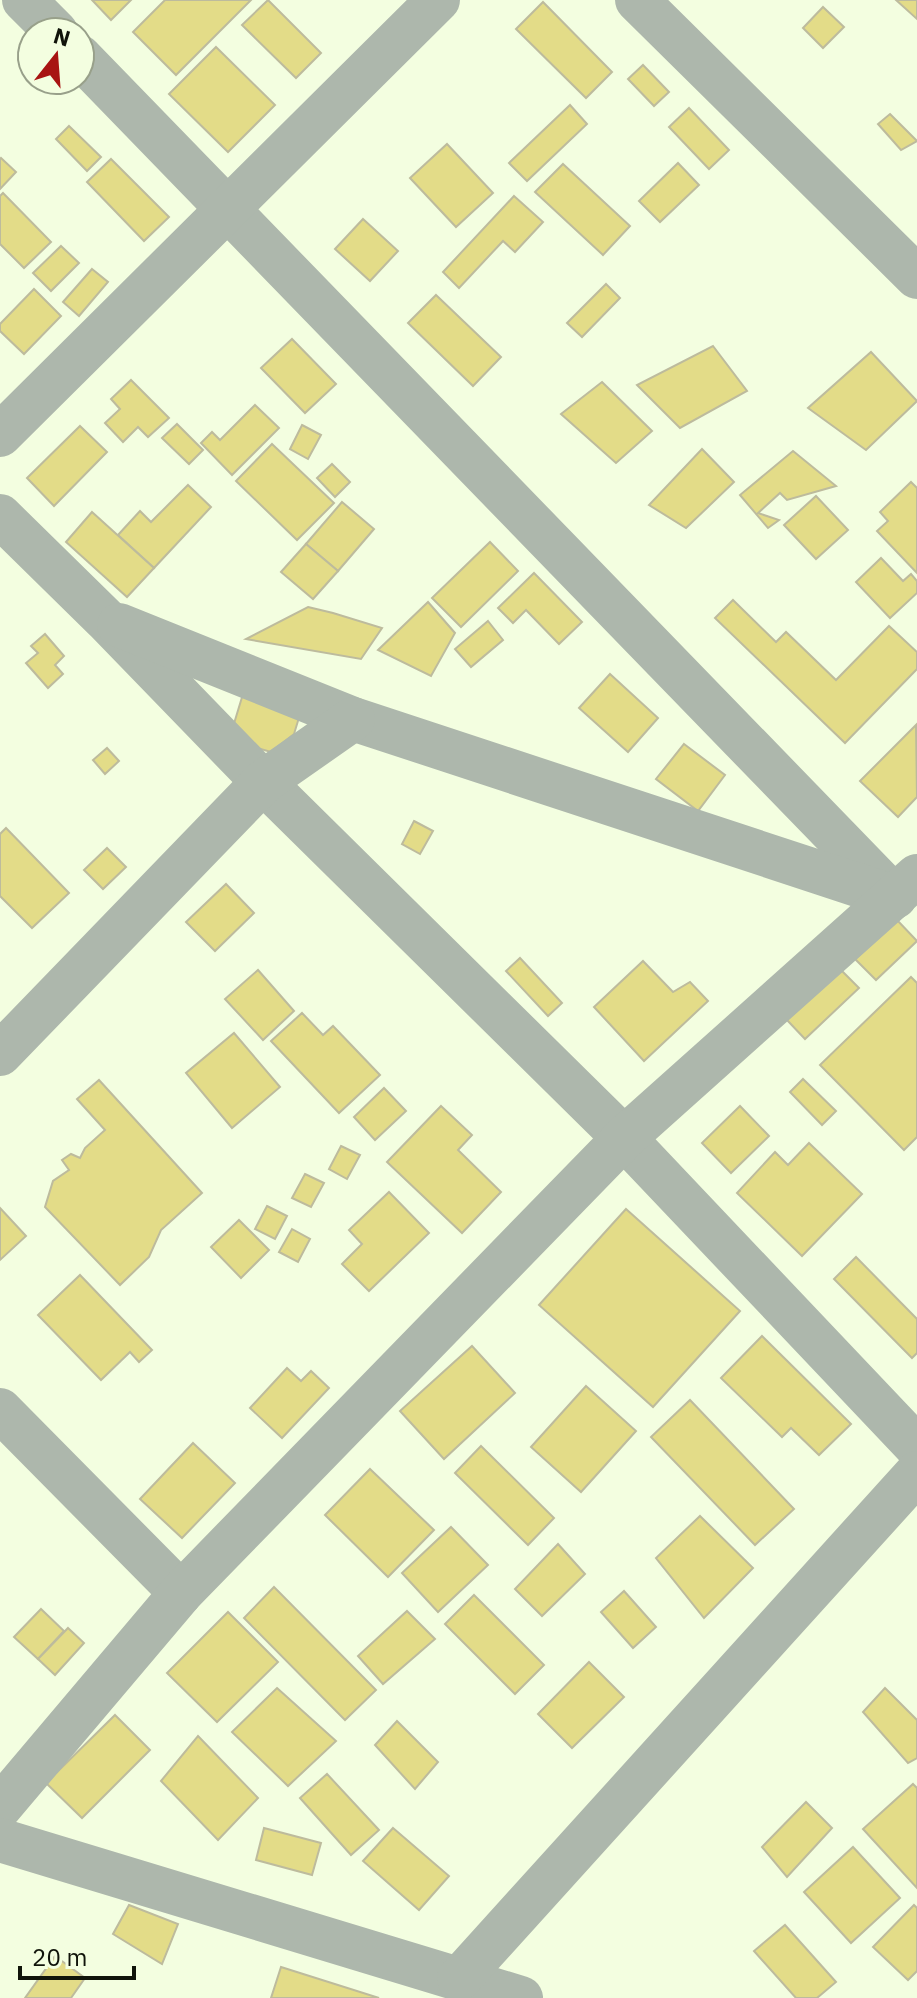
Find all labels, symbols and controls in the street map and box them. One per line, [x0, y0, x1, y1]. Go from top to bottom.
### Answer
north arrow [16, 16, 96, 96]
text: N [50, 20, 74, 53]
scale bar [20, 1930, 134, 1980]
text: 20 m [32, 1941, 87, 1973]

